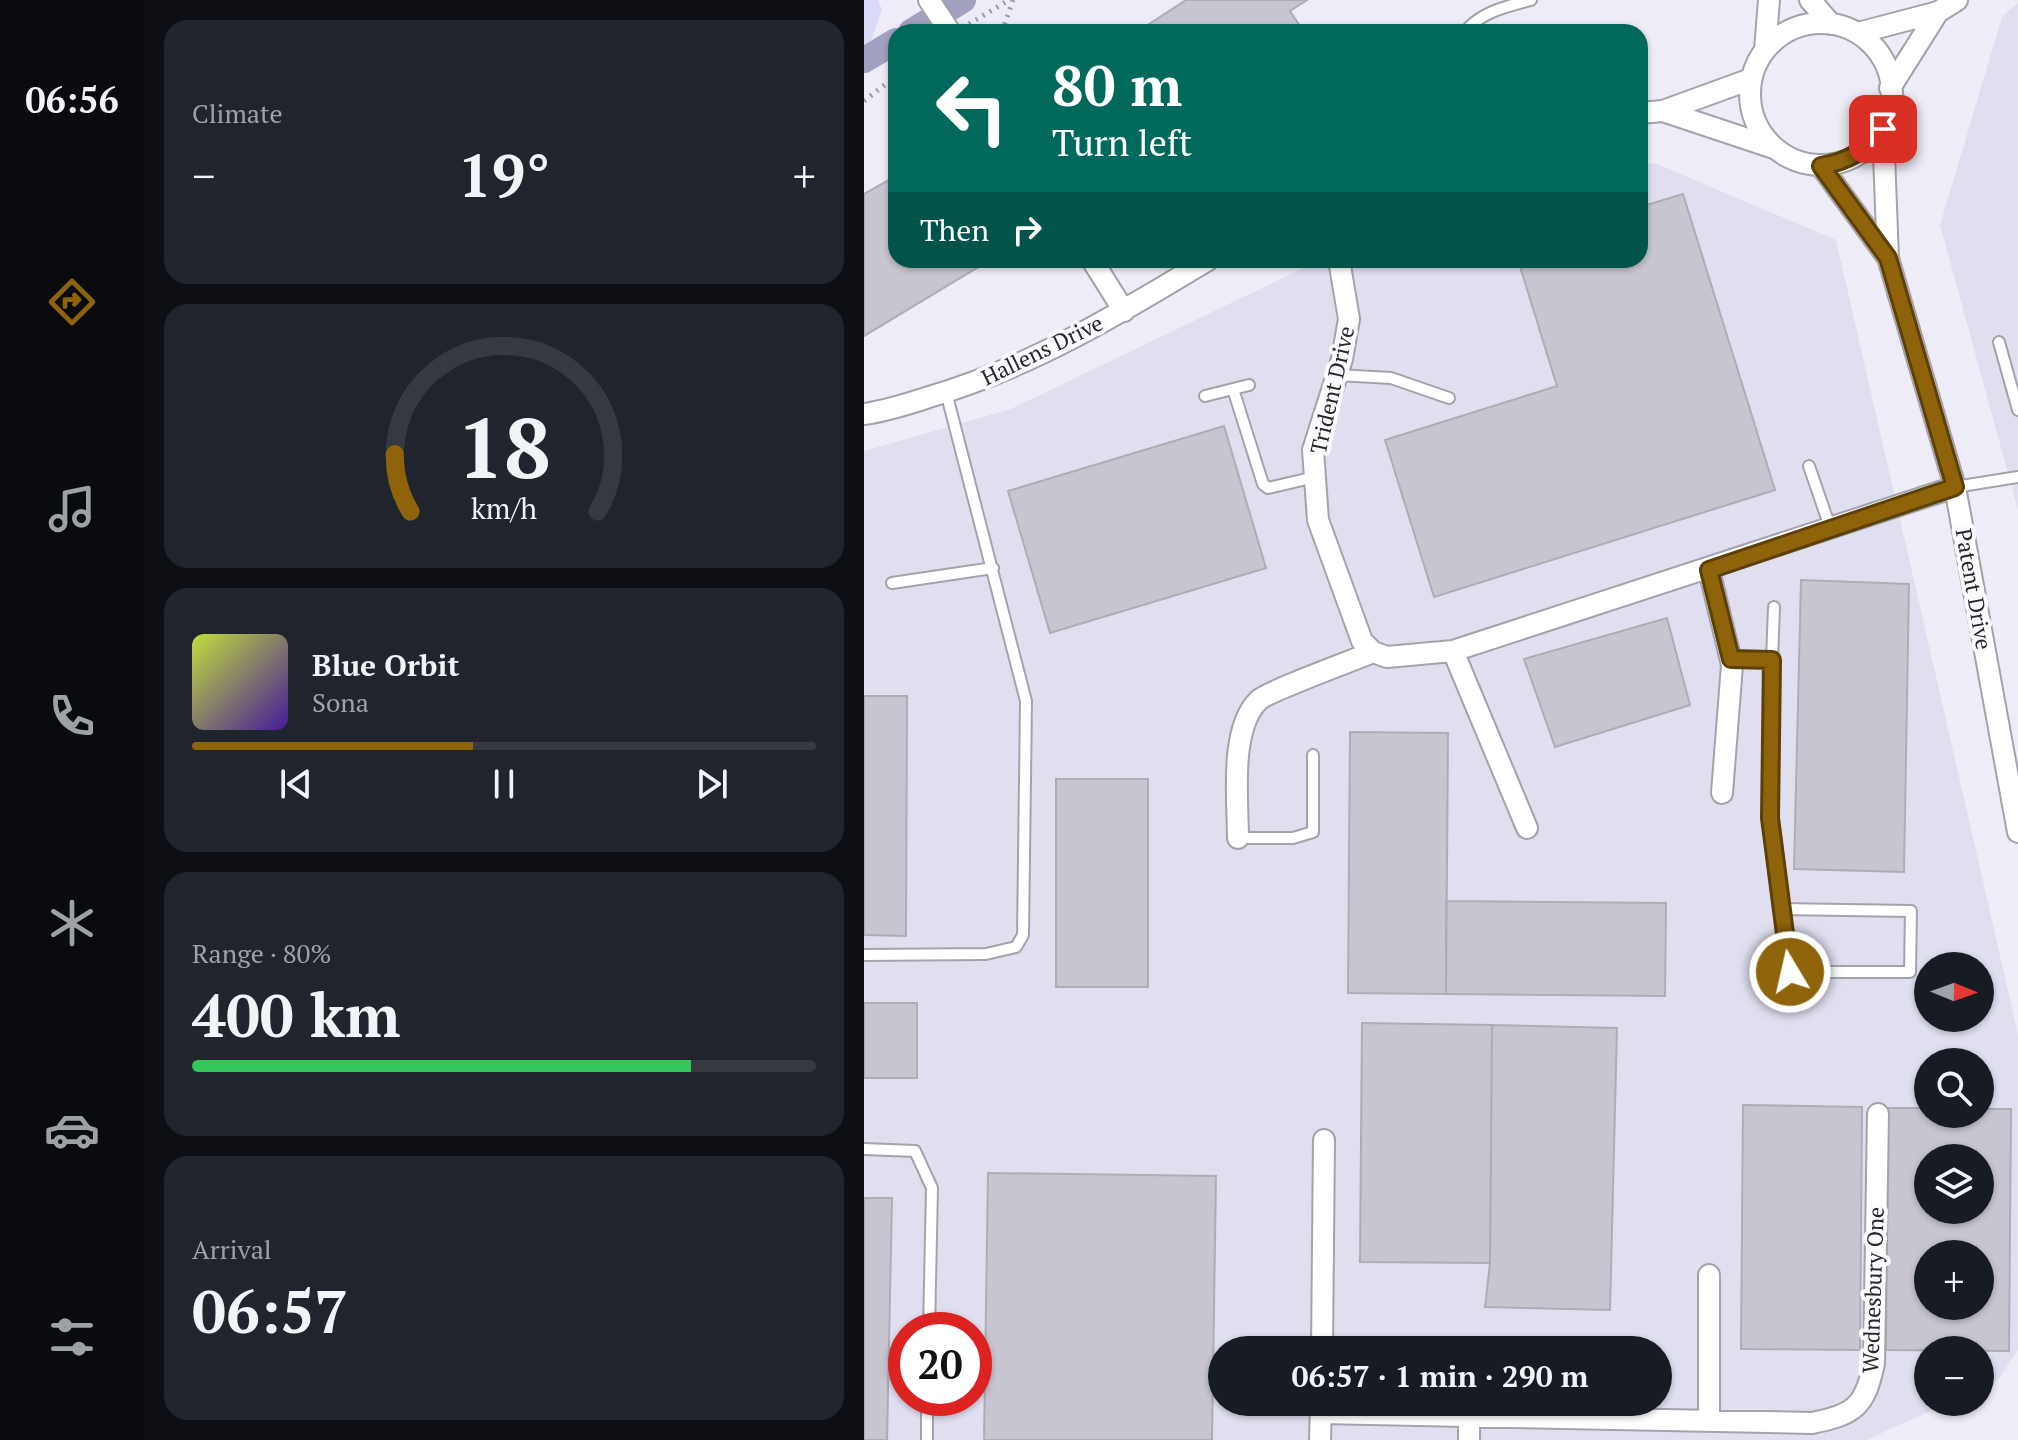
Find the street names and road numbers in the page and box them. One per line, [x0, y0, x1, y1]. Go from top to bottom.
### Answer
street label: Hallens Drive [976, 308, 1107, 391]
street label: Trident Drive [1303, 323, 1360, 457]
street label: Patent Drive [1950, 526, 1999, 652]
street label: Wednesbury One [1855, 1206, 1890, 1374]

